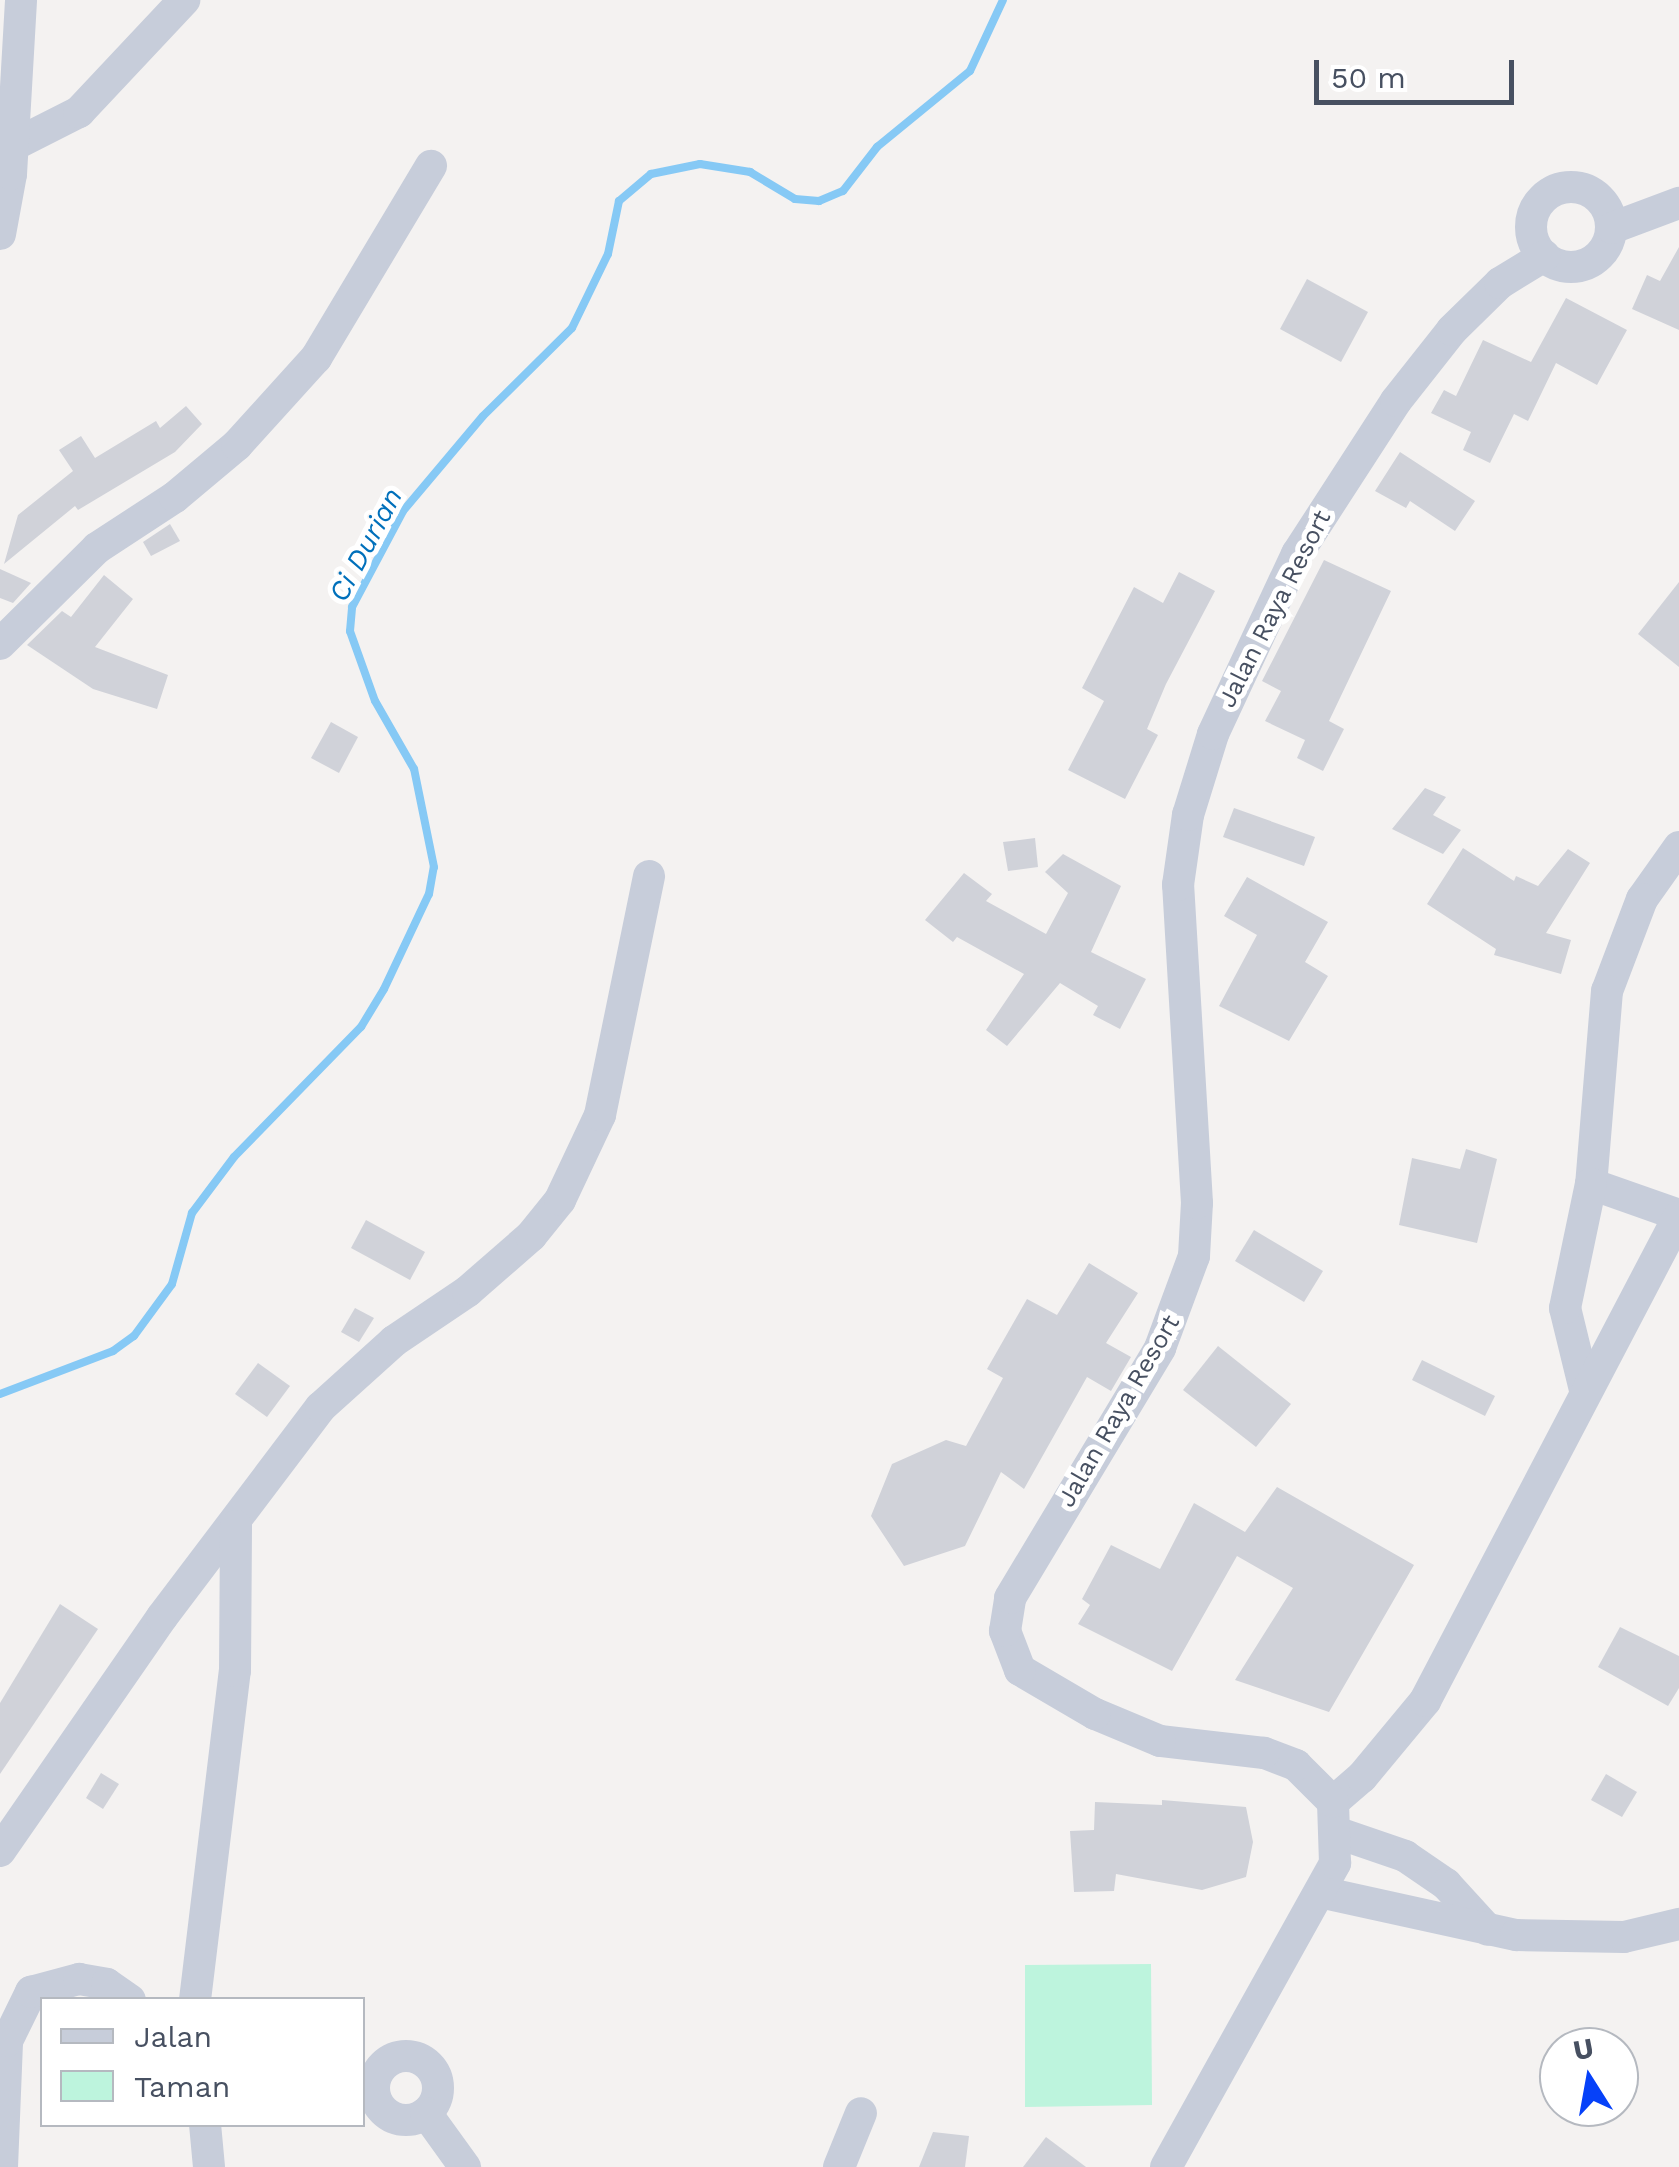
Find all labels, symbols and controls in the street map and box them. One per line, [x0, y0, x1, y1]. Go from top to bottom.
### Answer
scale bar [1319, 40, 1519, 102]
text: 50 m [1331, 60, 1406, 95]
water label: Ci Durian [322, 482, 410, 608]
street label: Jalan Raya Resort [1212, 505, 1338, 713]
street label: Jalan Raya Resort [1052, 1309, 1186, 1513]
legend [40, 1997, 365, 2127]
text: Jalan [134, 2019, 212, 2054]
north arrow [1539, 2027, 1639, 2127]
text: U [1571, 2031, 1596, 2067]
text: Taman [134, 2069, 230, 2104]

